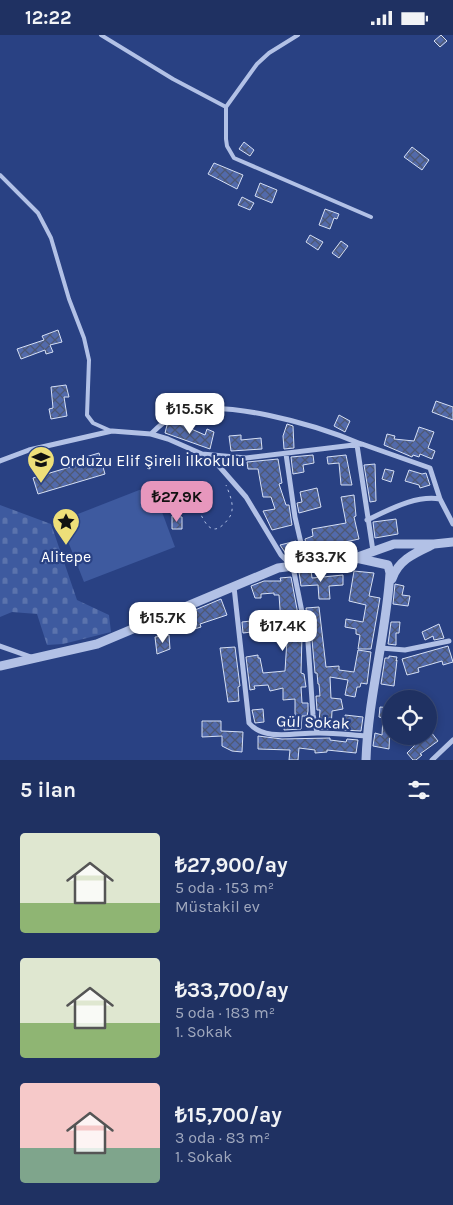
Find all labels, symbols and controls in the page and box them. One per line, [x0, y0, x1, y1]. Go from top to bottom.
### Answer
text: 12:22 [25, 7, 71, 29]
pin: ₺15.5K [149, 393, 231, 435]
text: ₺15.5K [166, 399, 214, 418]
school or university icon: Orduzu Elif Şireli İlkokulu [26, 445, 56, 484]
place label: Orduzu Elif Şireli İlkokulu [60, 451, 245, 470]
pin: ₺27.9K [136, 481, 218, 523]
text: ₺27.9K [152, 487, 202, 506]
place icon: Alitepe [51, 507, 81, 546]
pin: ₺33.7K [280, 541, 362, 583]
place label: Alitepe [41, 547, 91, 566]
text: ₺33.7K [296, 547, 346, 566]
pin: ₺15.7K [122, 601, 204, 644]
text: ₺15.7K [140, 608, 186, 627]
pin: ₺17.4K [242, 609, 324, 652]
text: ₺17.4K [260, 616, 306, 635]
map controls [382, 690, 437, 745]
button: locate [382, 690, 437, 745]
street label: Gül Sokak [276, 711, 350, 733]
icon: filters [405, 776, 433, 804]
text: 5 ilan [20, 778, 76, 802]
icon: home [60, 853, 120, 913]
text: ₺27,900/ay [175, 853, 288, 877]
text: 5 oda · 153 m² [175, 878, 274, 897]
text: Müstakil ev [175, 897, 260, 916]
icon: home [60, 978, 120, 1038]
text: ₺33,700/ay [175, 978, 288, 1002]
text: 5 oda · 183 m² [175, 1003, 275, 1022]
text: 1. Sokak [175, 1022, 232, 1041]
icon: home [60, 1103, 120, 1163]
text: ₺15,700/ay [175, 1103, 282, 1127]
text: 3 oda · 83 m² [175, 1128, 270, 1147]
text: 1. Sokak [175, 1147, 232, 1166]

